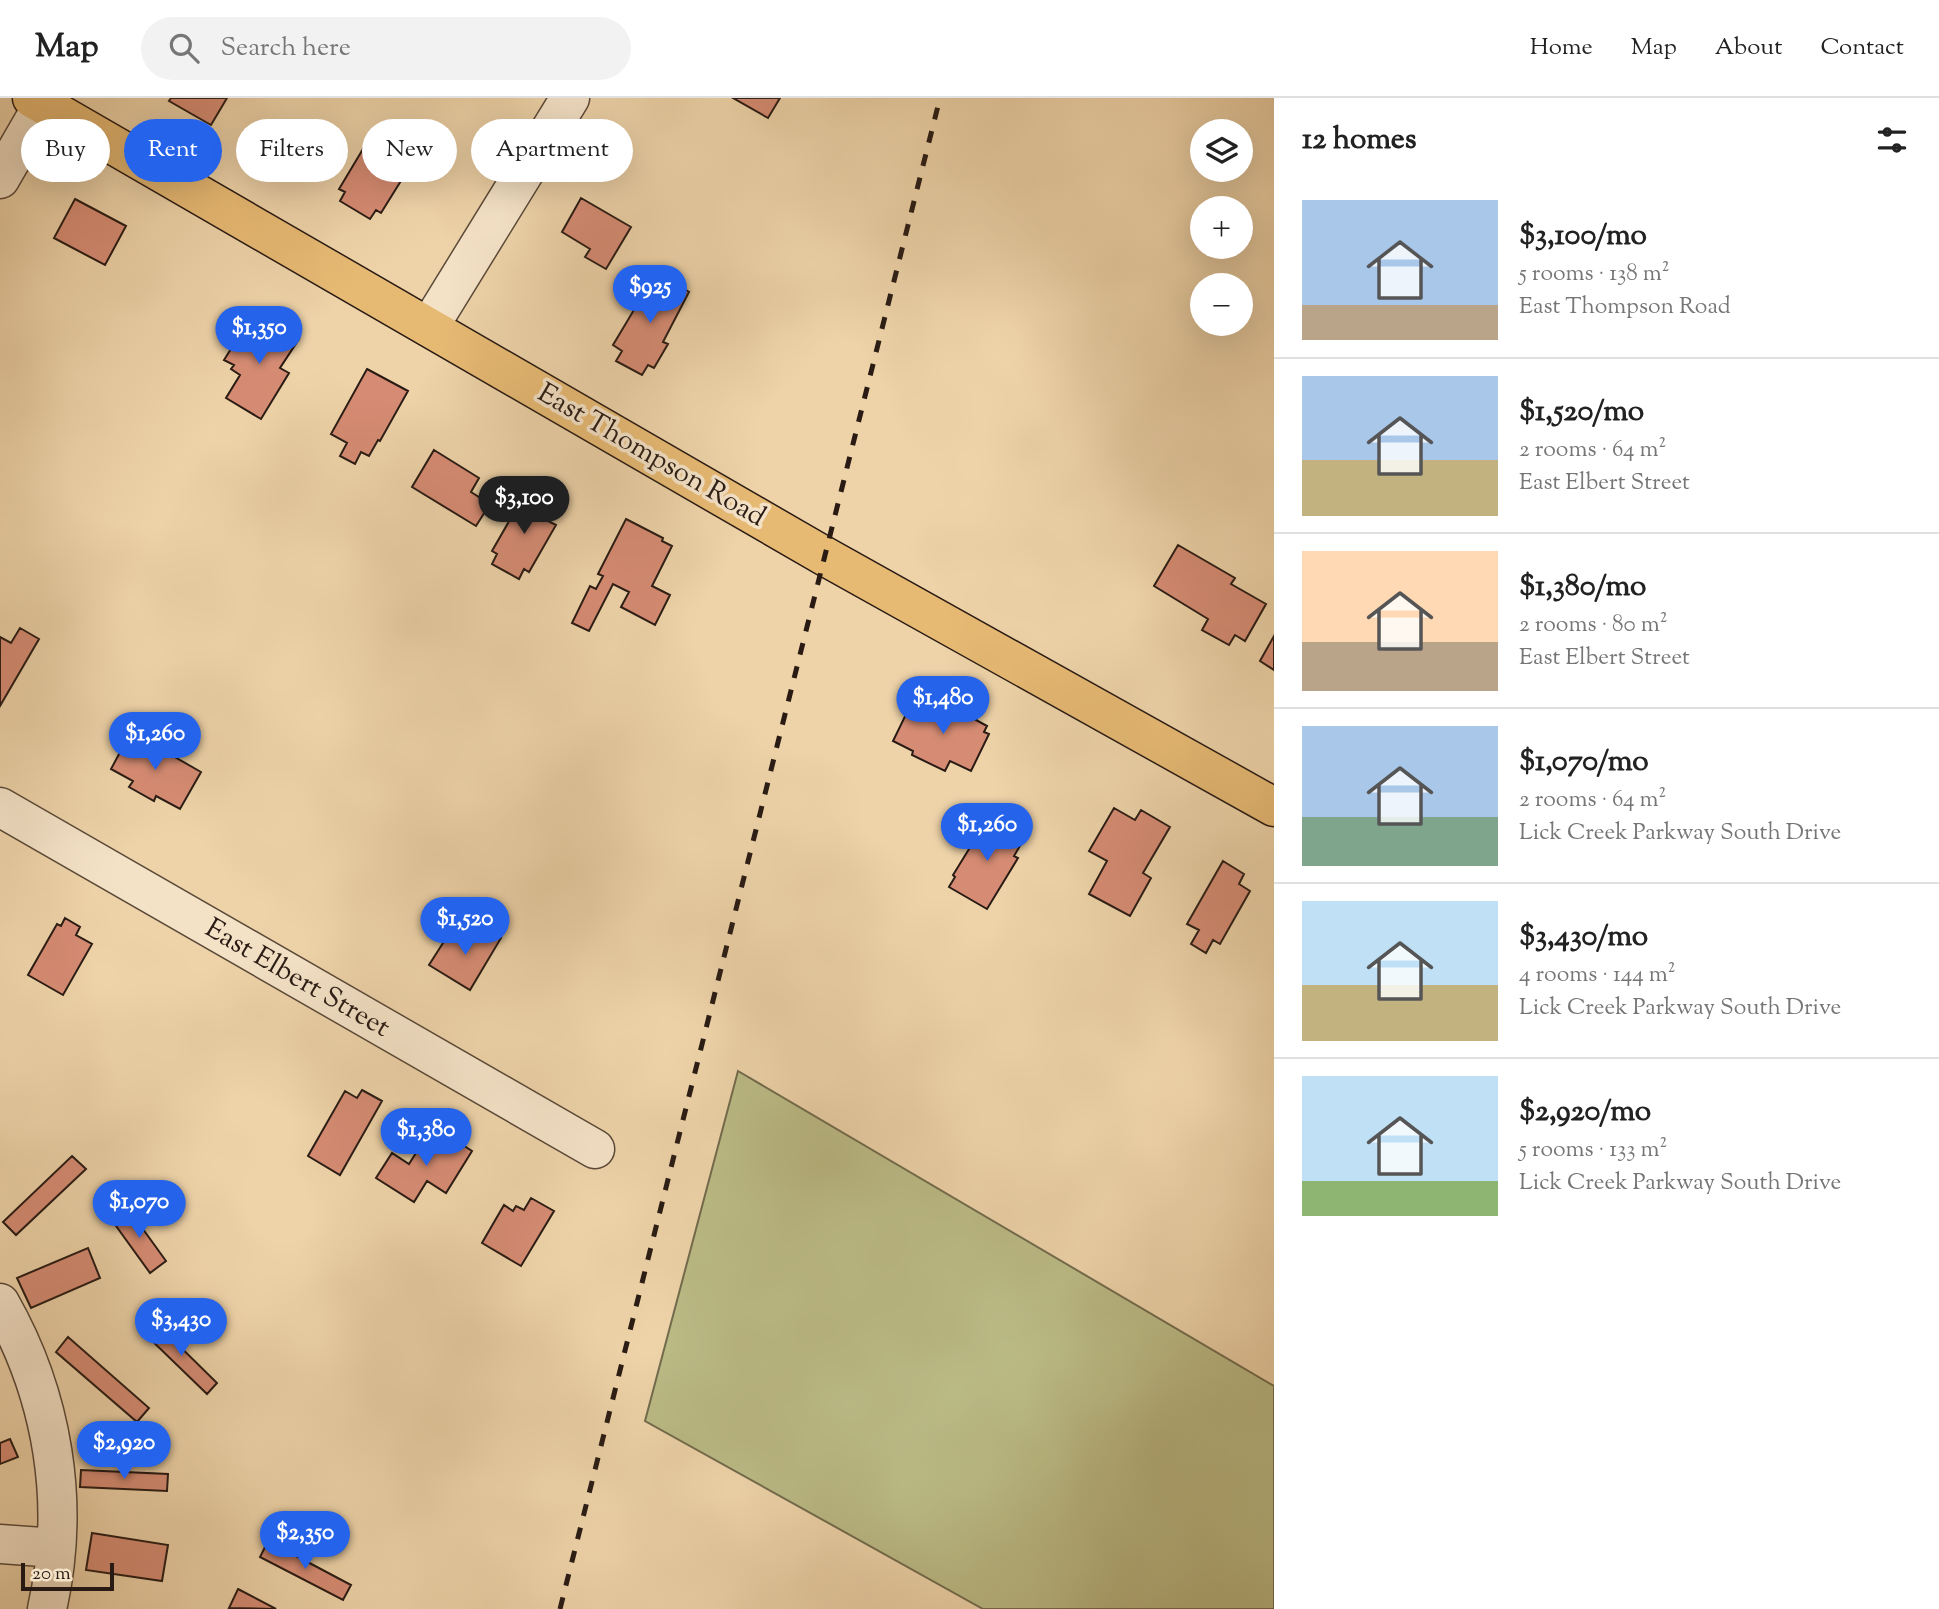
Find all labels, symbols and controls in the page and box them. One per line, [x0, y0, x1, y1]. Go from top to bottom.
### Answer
search box [141, 17, 631, 80]
text: Map [35, 24, 99, 72]
icon: search [165, 29, 203, 67]
text: Search here [221, 30, 351, 67]
text: Home [1530, 31, 1593, 65]
text: Map [1631, 31, 1677, 65]
text: About [1715, 31, 1782, 65]
text: Contact [1820, 31, 1904, 65]
chip: Buy [21, 119, 110, 182]
chip: Rent [124, 119, 222, 182]
chip: Filters [236, 119, 348, 182]
chip: New [362, 119, 457, 182]
chip: Apartment [471, 119, 633, 182]
map controls [1190, 119, 1253, 336]
button: layers [1190, 119, 1253, 182]
text: 12 homes [1302, 119, 1417, 162]
icon: filters [1873, 121, 1911, 159]
button: + [1190, 196, 1253, 259]
text: $3,100/mo [1519, 215, 1647, 258]
icon: home [1358, 228, 1442, 312]
text: 5 rooms · 138 m² [1519, 258, 1670, 291]
pin: $925 [609, 266, 691, 325]
text: $925 [629, 271, 671, 304]
button: − [1190, 273, 1253, 336]
text: East Thompson Road [1519, 291, 1731, 324]
pin: $1,350 [202, 306, 316, 366]
text: $1,350 [231, 312, 287, 345]
street label: East Thompson Road [529, 374, 773, 538]
text: $1,520/mo [1519, 391, 1644, 434]
icon: home [1358, 404, 1442, 488]
text: 2 rooms · 64 m² [1519, 434, 1666, 467]
text: East Elbert Street [1519, 467, 1690, 500]
pin: $3,100 [467, 476, 581, 536]
text: $3,100 [494, 482, 554, 515]
text: $1,380/mo [1519, 566, 1646, 609]
icon: home [1358, 579, 1442, 663]
text: 2 rooms · 80 m² [1519, 609, 1667, 642]
text: East Elbert Street [1519, 642, 1690, 675]
pin: $1,480 [886, 676, 1000, 736]
text: $1,480 [912, 682, 974, 715]
pin: $1,260 [98, 712, 212, 772]
text: $1,260 [125, 718, 185, 751]
text: $1,070/mo [1519, 741, 1649, 784]
icon: home [1358, 754, 1442, 838]
text: 2 rooms · 64 m² [1519, 784, 1666, 817]
pin: $1,260 [930, 804, 1044, 863]
text: $1,260 [957, 809, 1017, 842]
text: Lick Creek Parkway South Drive [1519, 817, 1841, 850]
pin: $1,520 [408, 898, 522, 957]
text: $1,520 [436, 903, 494, 936]
street label: East Elbert Street [197, 910, 397, 1049]
text: $3,430/mo [1519, 916, 1648, 959]
icon: home [1358, 929, 1442, 1013]
text: 4 rooms · 144 m² [1519, 959, 1676, 992]
text: Lick Creek Parkway South Drive [1519, 992, 1841, 1025]
text: $2,920/mo [1519, 1091, 1651, 1134]
icon: home [1358, 1104, 1442, 1188]
pin: $1,380 [369, 1108, 483, 1168]
text: $1,380 [397, 1114, 455, 1147]
text: 5 rooms · 133 m² [1519, 1134, 1667, 1167]
text: Lick Creek Parkway South Drive [1519, 1167, 1841, 1200]
pin: $1,070 [82, 1180, 196, 1240]
text: $1,070 [109, 1186, 169, 1219]
pin: $3,430 [124, 1298, 238, 1358]
text: $3,430 [151, 1304, 211, 1337]
pin: $2,920 [67, 1422, 181, 1481]
text: $2,920 [93, 1427, 155, 1460]
pin: $2,350 [248, 1512, 362, 1571]
text: $2,350 [276, 1517, 334, 1550]
scale bar [21, 1560, 114, 1592]
text: 20 m [32, 1561, 71, 1588]

